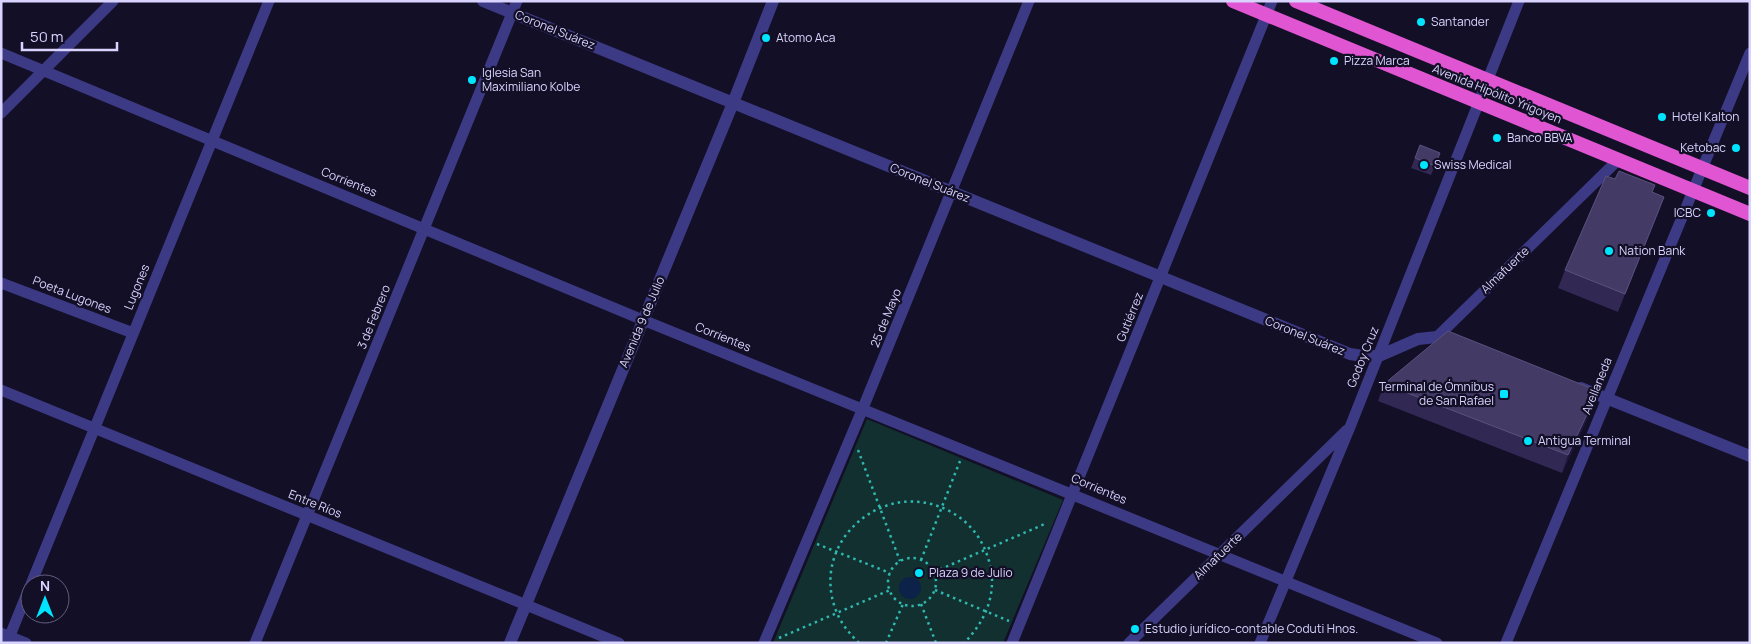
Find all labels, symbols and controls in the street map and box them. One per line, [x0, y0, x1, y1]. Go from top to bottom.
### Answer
street label: Coronel Suárez [513, 6, 598, 53]
place label: Santander [1431, 13, 1490, 30]
marker: Santander [1415, 16, 1427, 28]
scale bar [22, 20, 118, 52]
text: 50 m [30, 26, 64, 47]
place label: Atomo Aca [776, 29, 836, 46]
marker: Atomo Aca [760, 32, 772, 44]
place label: Pizza Marca [1344, 52, 1410, 69]
marker: Pizza Marca [1328, 55, 1340, 67]
street label: Avenida Hipólito Yrigoyen [1430, 60, 1564, 127]
place label: Iglesia San Maximiliano Kolbe [482, 64, 580, 95]
marker: Iglesia San Maximiliano Kolbe [466, 74, 478, 86]
place label: Hotel Kalton [1672, 108, 1739, 125]
marker: Hotel Kalton [1656, 111, 1668, 123]
place label: Banco BBVA [1507, 129, 1573, 146]
marker: Banco BBVA [1491, 132, 1503, 144]
place label: Ketobac [1680, 139, 1726, 156]
marker: Ketobac [1730, 142, 1742, 154]
place label: Swiss Medical [1434, 156, 1512, 173]
street label: Coronel Suárez [888, 159, 973, 206]
marker: Swiss Medical [1418, 159, 1430, 171]
street label: Corrientes [319, 163, 380, 200]
place label: ICBC [1674, 204, 1701, 221]
marker: ICBC [1705, 207, 1717, 219]
street label: Almafuerte [1477, 242, 1533, 297]
place label: Nation Bank [1619, 242, 1686, 259]
marker: Nation Bank [1603, 245, 1615, 257]
street label: Lugones [120, 261, 153, 312]
street label: Poeta Lugones [30, 272, 114, 317]
street label: Avenida 9 de Julio [615, 274, 668, 370]
street label: 3 de Febrero [353, 282, 394, 352]
street label: 25 de Mayo [866, 286, 905, 350]
street label: Gutiérrez [1112, 289, 1147, 344]
street label: Coronel Suárez [1263, 312, 1348, 359]
street label: Corrientes [693, 318, 754, 355]
street label: Godoy Cruz [1343, 324, 1383, 390]
street label: Avellaneda [1577, 355, 1616, 417]
place label: Terminal de Ómnibus de San Rafael [1379, 378, 1494, 409]
marker: Terminal de Ómnibus de San Rafael [1498, 388, 1510, 400]
place label: Antigua Terminal [1538, 432, 1631, 449]
marker: Antigua Terminal [1522, 435, 1534, 447]
street label: Corrientes [1069, 469, 1130, 508]
street label: Entre Ríos [286, 485, 344, 522]
street label: Almafuerte [1190, 528, 1246, 583]
place label: Plaza 9 de Julio [929, 564, 1013, 581]
marker: Plaza 9 de Julio [913, 567, 925, 579]
north arrow [20, 574, 70, 624]
text: N [40, 576, 50, 595]
place label: Estudio jurídico-contable Coduti Hnos. [1145, 620, 1358, 637]
marker: Estudio jurídico-contable Coduti Hnos. [1129, 623, 1141, 635]

